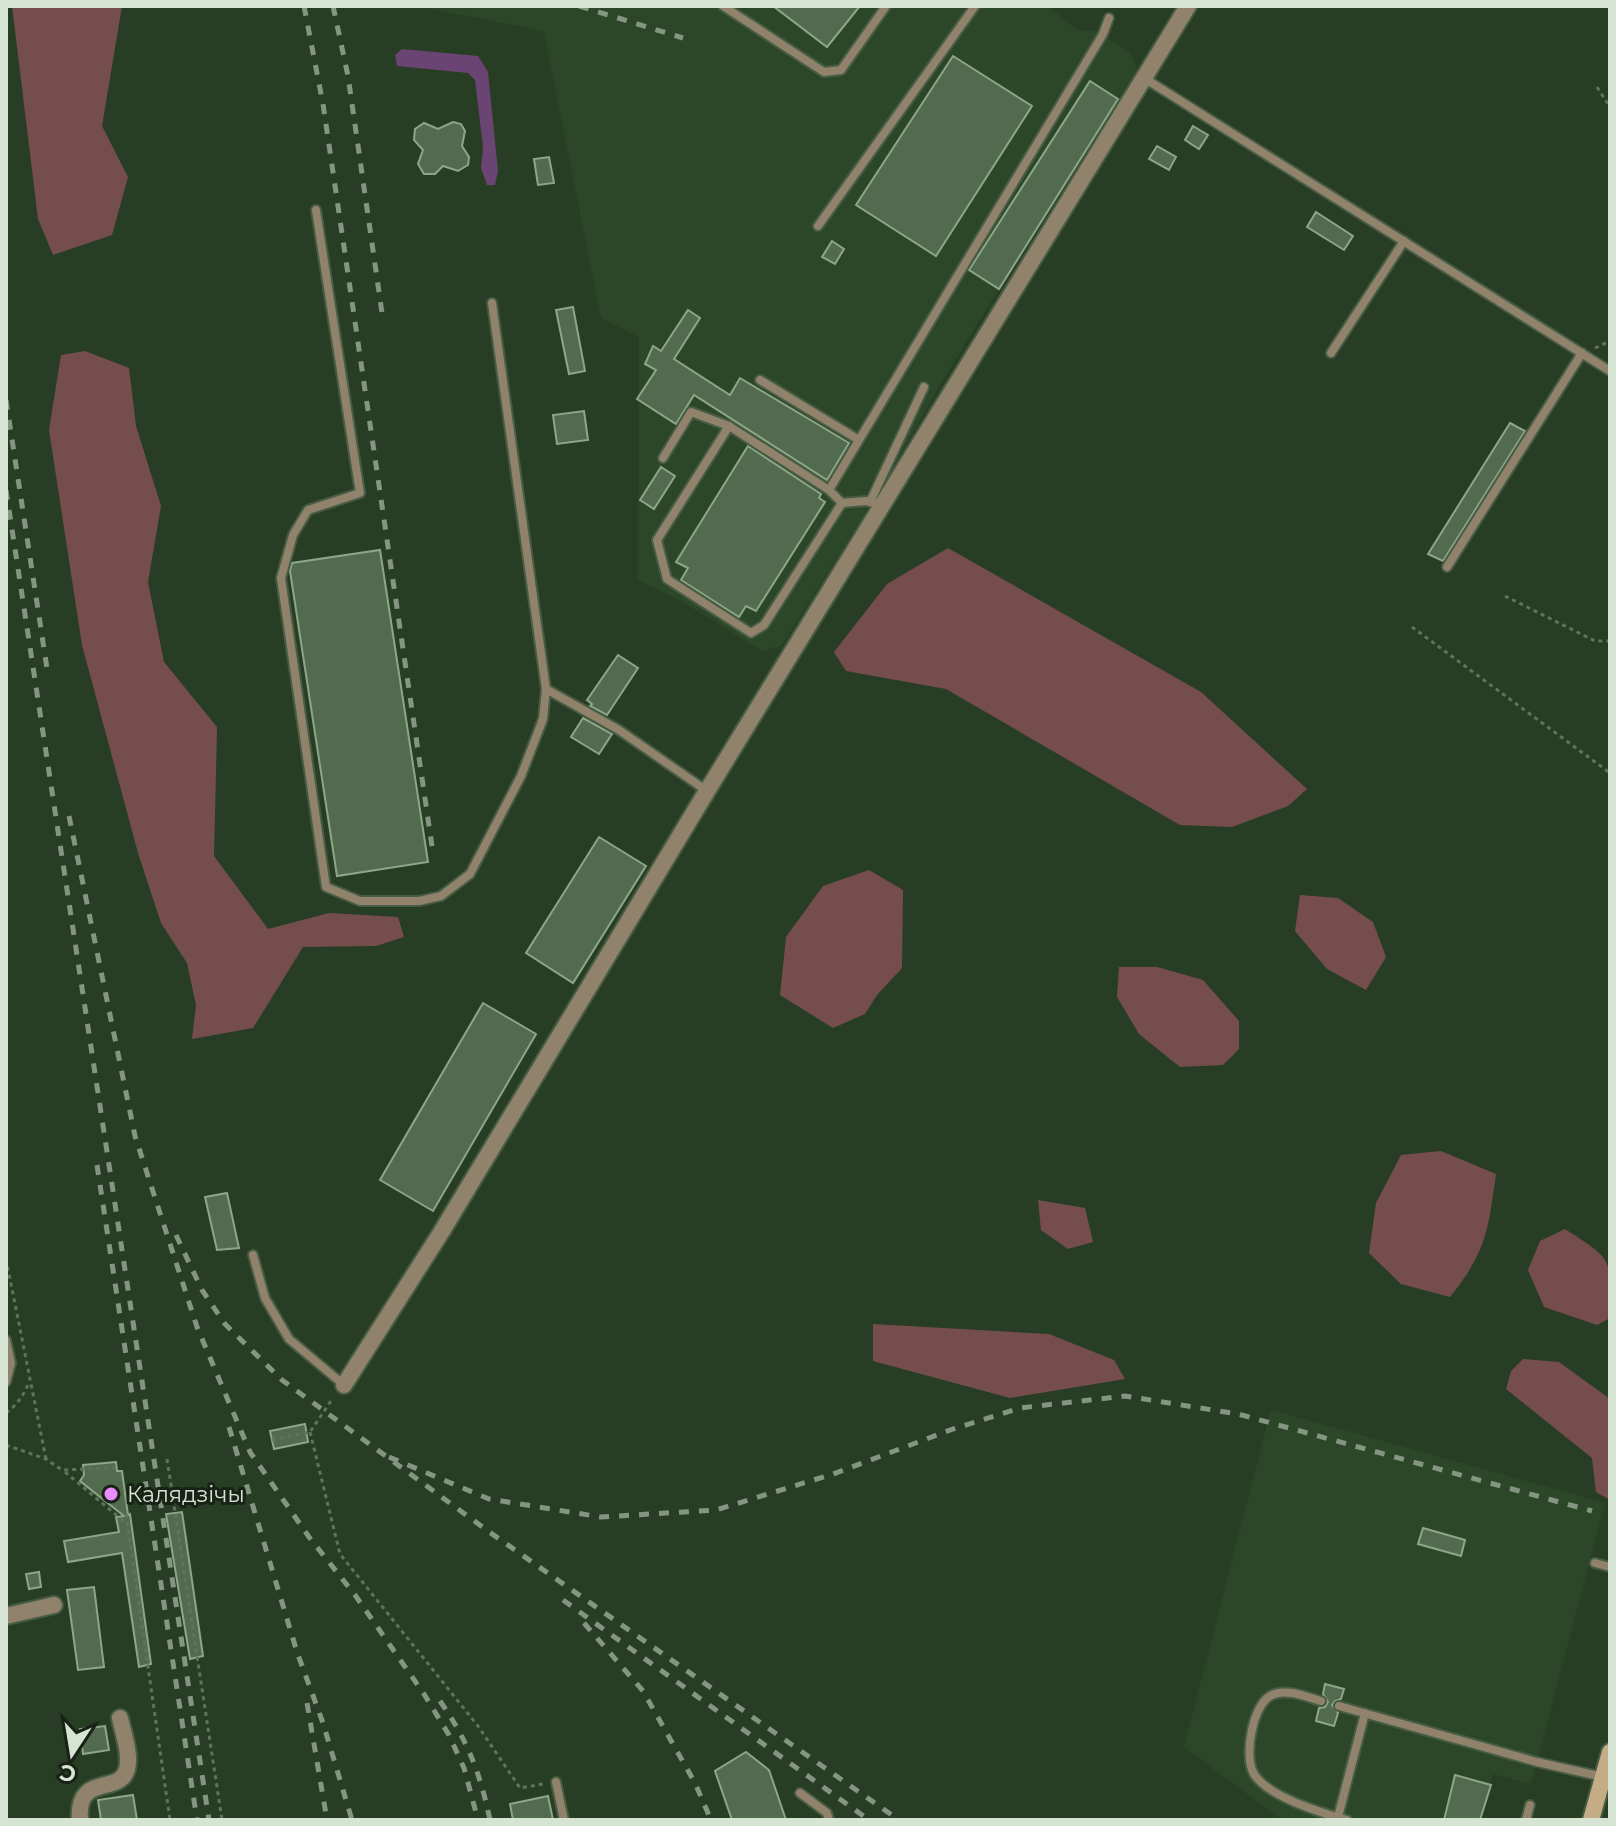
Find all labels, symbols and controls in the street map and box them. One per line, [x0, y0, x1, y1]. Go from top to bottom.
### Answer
place label: Калядзічы [127, 1481, 245, 1508]
marker: Калядзічы [102, 1485, 120, 1503]
north arrow [32, 1714, 112, 1794]
text: С [57, 1758, 79, 1788]

